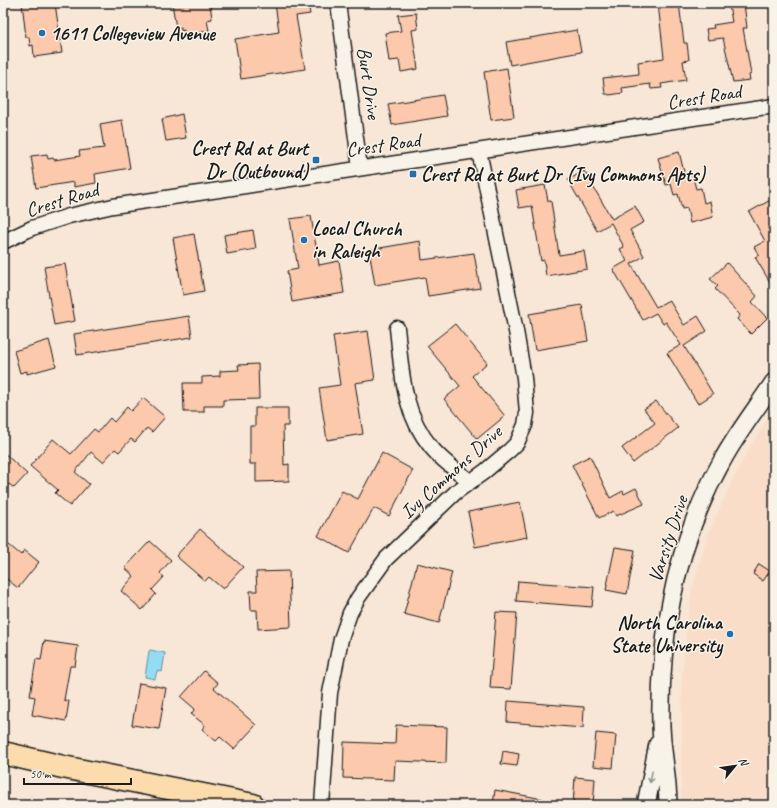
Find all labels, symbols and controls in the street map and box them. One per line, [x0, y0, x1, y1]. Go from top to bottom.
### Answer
place label: 1611 Collegeview Avenue [50, 21, 216, 46]
marker: 1611 Collegeview Avenue [37, 28, 47, 38]
street label: Burt Drive [352, 46, 387, 122]
street label: Crest Road [665, 78, 746, 115]
street label: Crest Road [344, 127, 425, 163]
place label: Crest Rd at Burt Dr (Outbound) [191, 136, 310, 184]
marker: Crest Rd at Burt Dr (Outbound) [311, 155, 321, 165]
place label: Crest Rd at Burt Dr (Ivy Commons Apts) [421, 162, 706, 188]
marker: Crest Rd at Burt Dr (Ivy Commons Apts) [408, 169, 418, 179]
street label: Crest Road [23, 176, 104, 223]
place label: Local Church in Raleigh [312, 216, 403, 264]
marker: Local Church in Raleigh [299, 235, 309, 245]
street label: Ivy Commons Drive [395, 419, 508, 524]
street label: Varsity Drive [642, 491, 694, 585]
place label: North Carolina State University [610, 610, 724, 659]
marker: North Carolina State University [725, 629, 735, 639]
north arrow [715, 746, 755, 786]
text: N [736, 755, 753, 769]
scale bar [24, 760, 131, 786]
text: 50 m [30, 766, 52, 782]
one-way arrow [647, 770, 655, 783]

